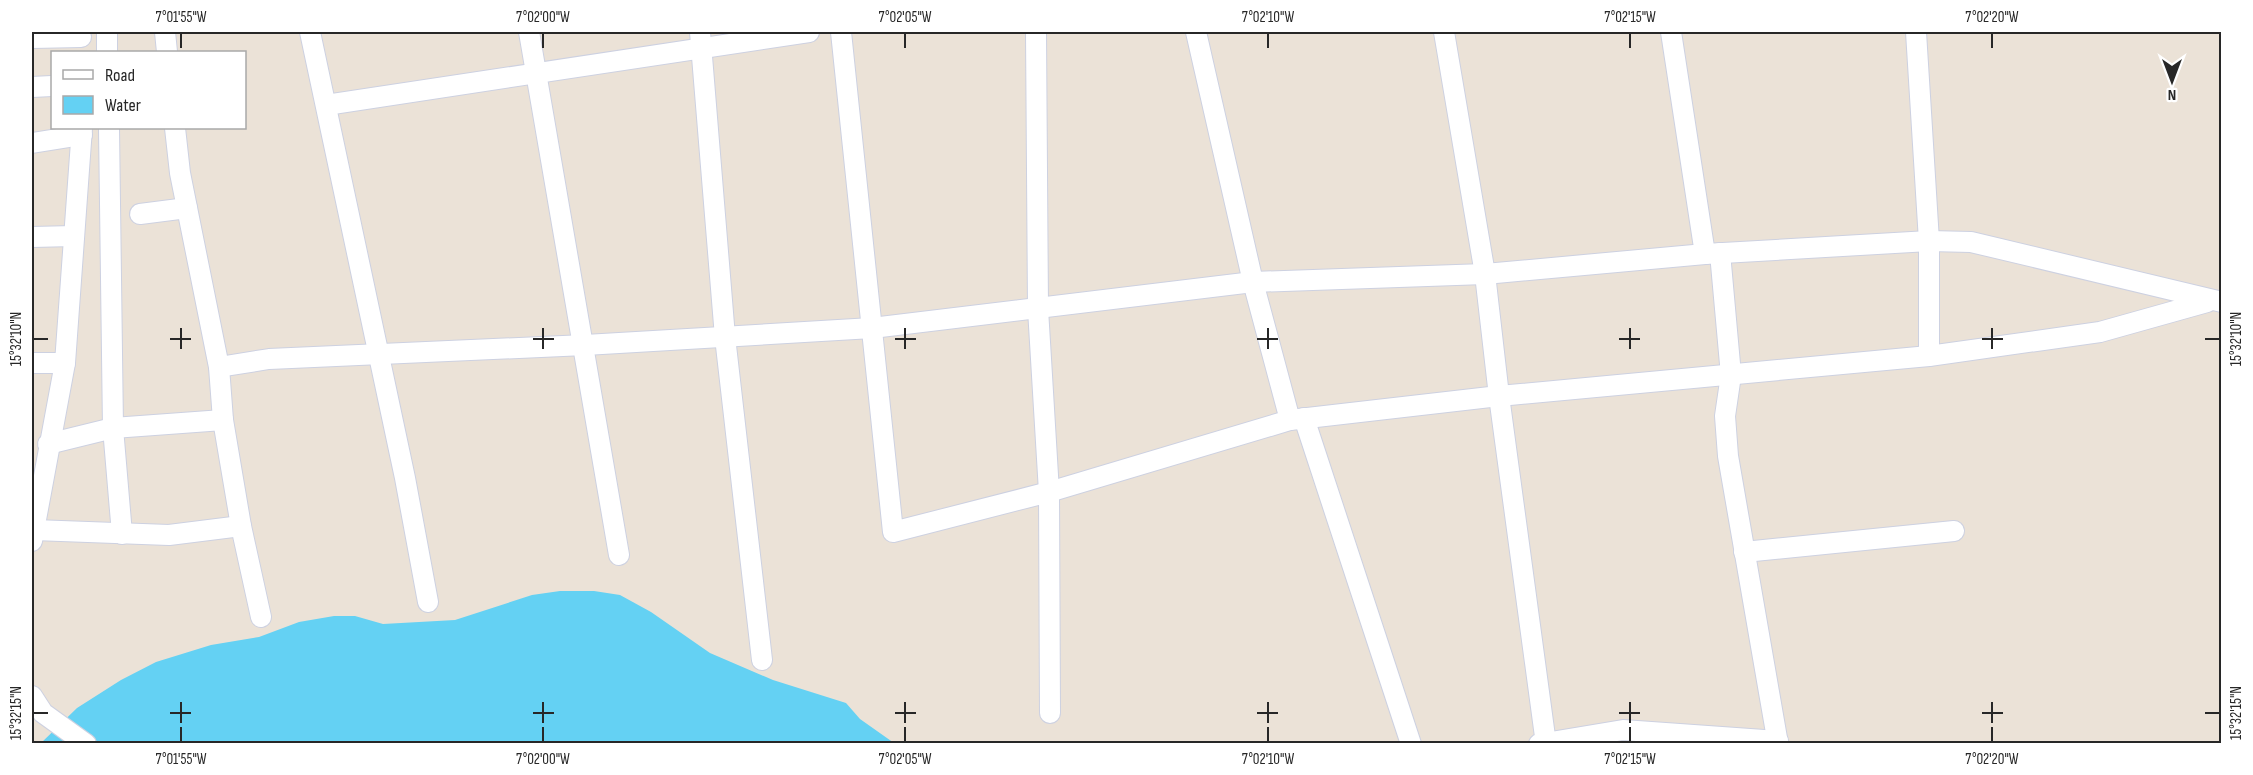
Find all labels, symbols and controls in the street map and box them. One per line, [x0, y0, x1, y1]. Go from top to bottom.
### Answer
text: 7°01'55"W [155, 8, 207, 27]
text: 7°02'00"W [516, 8, 570, 27]
text: 7°02'05"W [878, 8, 932, 27]
text: 7°02'10"W [1242, 8, 1294, 27]
text: 7°02'15"W [1604, 8, 1656, 27]
text: 7°02'20"W [1965, 8, 2019, 27]
legend [51, 51, 246, 129]
north arrow [2142, 51, 2202, 111]
text: Road [105, 65, 135, 86]
text: N [2168, 85, 2176, 104]
text: Water [105, 95, 141, 116]
text: 15°32'10"N [7, 312, 26, 366]
text: 15°32'10"N [2227, 312, 2246, 366]
text: 15°32'15"N [7, 686, 26, 740]
text: 15°32'15"N [2227, 686, 2246, 740]
text: 7°01'55"W [155, 750, 207, 769]
text: 7°02'00"W [516, 750, 570, 769]
text: 7°02'05"W [878, 750, 932, 769]
text: 7°02'10"W [1242, 750, 1294, 769]
text: 7°02'15"W [1604, 750, 1656, 769]
text: 7°02'20"W [1965, 750, 2019, 769]

